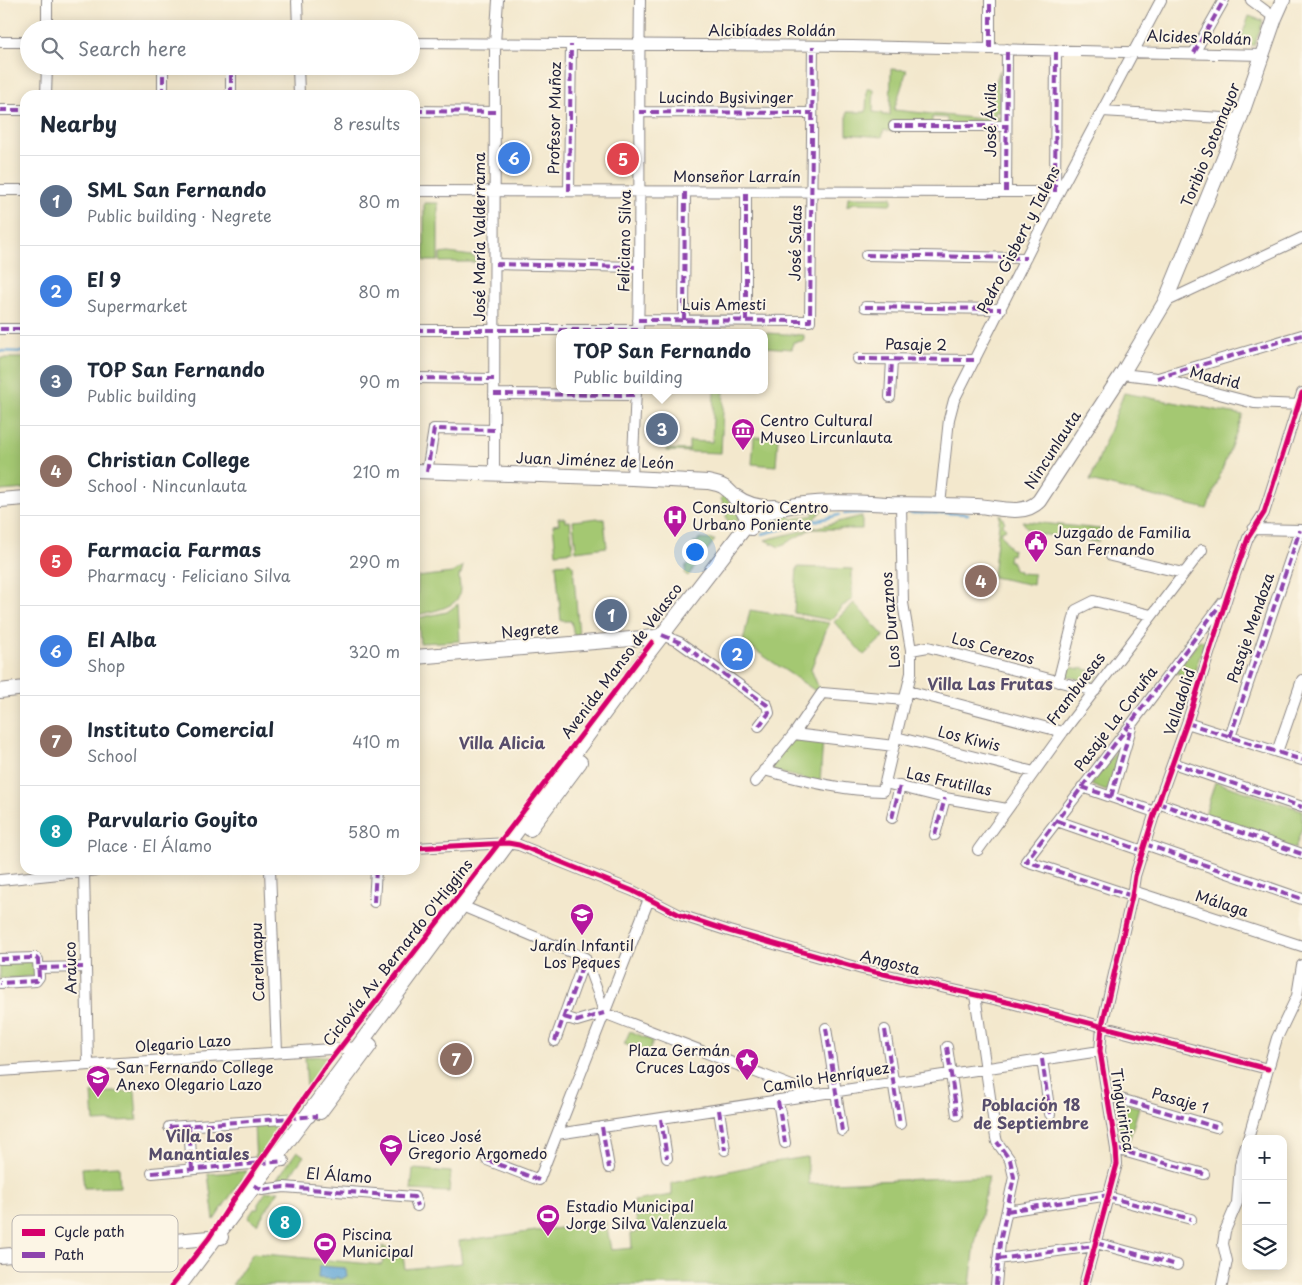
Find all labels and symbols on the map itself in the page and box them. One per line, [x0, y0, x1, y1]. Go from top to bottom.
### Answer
street label: Alcibíades Roldán [708, 18, 836, 41]
street label: Alcides Roldán [1146, 23, 1252, 50]
street label: Profesor Muñoz [541, 61, 566, 175]
street label: Toribio Sotomayor [1174, 79, 1245, 210]
street label: José Ávila [978, 82, 1001, 157]
street label: Lucindo Bysivinger [659, 85, 793, 108]
pin: 6 [498, 139, 530, 177]
pin: 5 [607, 140, 639, 178]
street label: José María Valderrama [467, 152, 490, 322]
street label: Pedro Gisbert y Talens [970, 161, 1065, 317]
street label: Monseñor Larraín [673, 164, 801, 187]
street label: Feliciano Silva [611, 189, 636, 292]
street label: José Salas [782, 204, 807, 281]
street label: Luis Amesti [682, 292, 766, 315]
street label: Pasaje 2 [885, 331, 947, 356]
street label: Madrid [1188, 359, 1243, 394]
street label: Nincunlauta [1018, 405, 1086, 493]
place label: Centro Cultural Museo Lircunlauta [760, 408, 893, 448]
pin: 3 [646, 410, 678, 448]
museum icon: Centro Cultural Museo Lircunlauta [730, 417, 756, 451]
street label: Juan Jiménez de León [516, 445, 675, 474]
place label: Consultorio Centro Urbano Poniente [692, 495, 829, 535]
hospital icon: Consultorio Centro Urbano Poniente [662, 504, 688, 538]
place label: Juzgado de Familia San Fernando [1054, 520, 1192, 560]
public building icon: Juzgado de Familia San Fernando [1023, 529, 1049, 563]
your location [682, 539, 708, 565]
pin: 4 [965, 562, 997, 600]
street label: Pasaje Mendoza [1220, 569, 1279, 686]
street label: Los Duraznos [874, 571, 905, 669]
street label: Avenida Manso de Velasco [555, 577, 687, 743]
pin: 1 [595, 596, 627, 634]
street label: Negrete [500, 616, 560, 643]
street label: Los Cerezos [950, 625, 1037, 670]
pin: 2 [721, 635, 753, 673]
street label: Frambuesas [1040, 647, 1110, 729]
street label: Pasaje La Coruña [1068, 660, 1162, 776]
street label: Valladolid [1157, 665, 1200, 738]
district label: Villa Las Frutas [927, 671, 1053, 695]
street label: Los Kiwis [936, 719, 1003, 756]
district label: Villa Alicia [459, 730, 545, 754]
street label: Las Frutillas [904, 760, 994, 801]
street label: Ciclovía Av. Bernardo O'Higgins [316, 853, 477, 1051]
street label: Málaga [1193, 883, 1253, 922]
school or university icon: Jardín Infantil Los Peques [569, 902, 595, 936]
street label: Carelmapu [244, 922, 269, 1002]
place label: Jardín Infantil Los Peques [530, 933, 634, 973]
street label: Arauco [58, 941, 81, 995]
street label: Angosta [858, 943, 923, 980]
street label: Olegario Lazo [134, 1028, 232, 1057]
place label: Plaza Germán Cruces Lagos [628, 1038, 730, 1078]
pin: 7 [440, 1040, 472, 1078]
place icon: Plaza Germán Cruces Lagos [734, 1047, 760, 1081]
place label: San Fernando College Anexo Olegario Lazo [116, 1055, 274, 1095]
street label: Camilo Henríquez [761, 1055, 891, 1098]
school or university icon: San Fernando College Anexo Olegario Lazo [85, 1064, 111, 1098]
street label: Tinguiririca [1106, 1066, 1142, 1154]
street label: Pasaje 1 [1149, 1081, 1211, 1119]
district label: Población 18 de Septiembre [973, 1092, 1089, 1134]
district label: Villa Los Manantiales [148, 1123, 250, 1165]
place label: Liceo José Gregorio Argomedo [408, 1124, 547, 1164]
school or university icon: Liceo José Gregorio Argomedo [378, 1133, 404, 1167]
street label: El Álamo [305, 1161, 373, 1188]
place label: Estadio Municipal Jorge Silva Valenzuela [566, 1194, 728, 1234]
pin: 8 [269, 1203, 301, 1241]
sports icon: Estadio Municipal Jorge Silva Valenzuela [535, 1203, 561, 1237]
legend [12, 1215, 178, 1272]
text: Cycle path [54, 1221, 125, 1242]
place label: Piscina Municipal [342, 1222, 414, 1262]
sports icon: Piscina Municipal [312, 1231, 338, 1265]
text: Path [54, 1244, 84, 1265]

